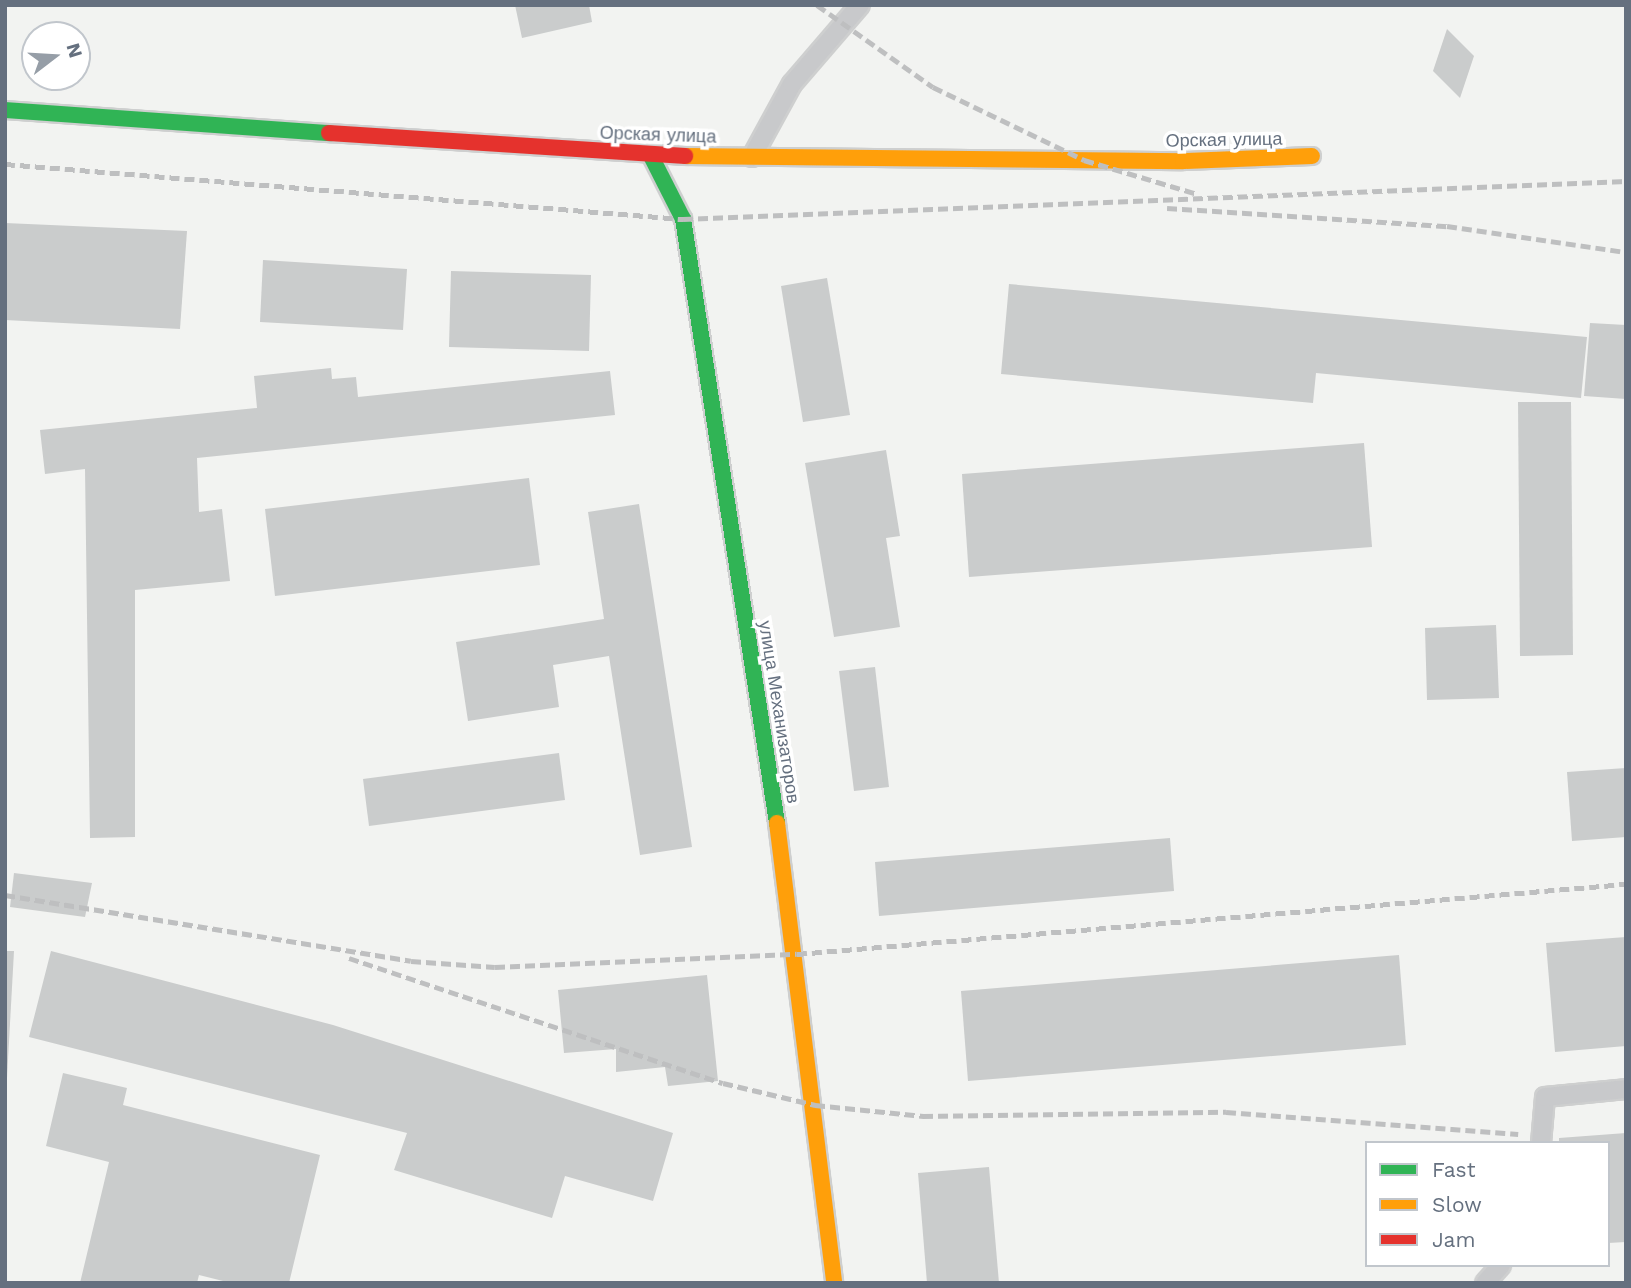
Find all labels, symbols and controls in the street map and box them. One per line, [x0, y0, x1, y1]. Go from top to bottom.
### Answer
north arrow [21, 21, 91, 91]
text: N [62, 40, 88, 60]
street label: Орская улица [599, 122, 717, 148]
street label: Орская улица [1165, 128, 1283, 152]
street label: улица Механизаторов [754, 619, 804, 805]
legend [1365, 1141, 1610, 1267]
text: Fast [1432, 1157, 1476, 1182]
text: Slow [1432, 1192, 1482, 1217]
text: Jam [1432, 1227, 1475, 1252]

